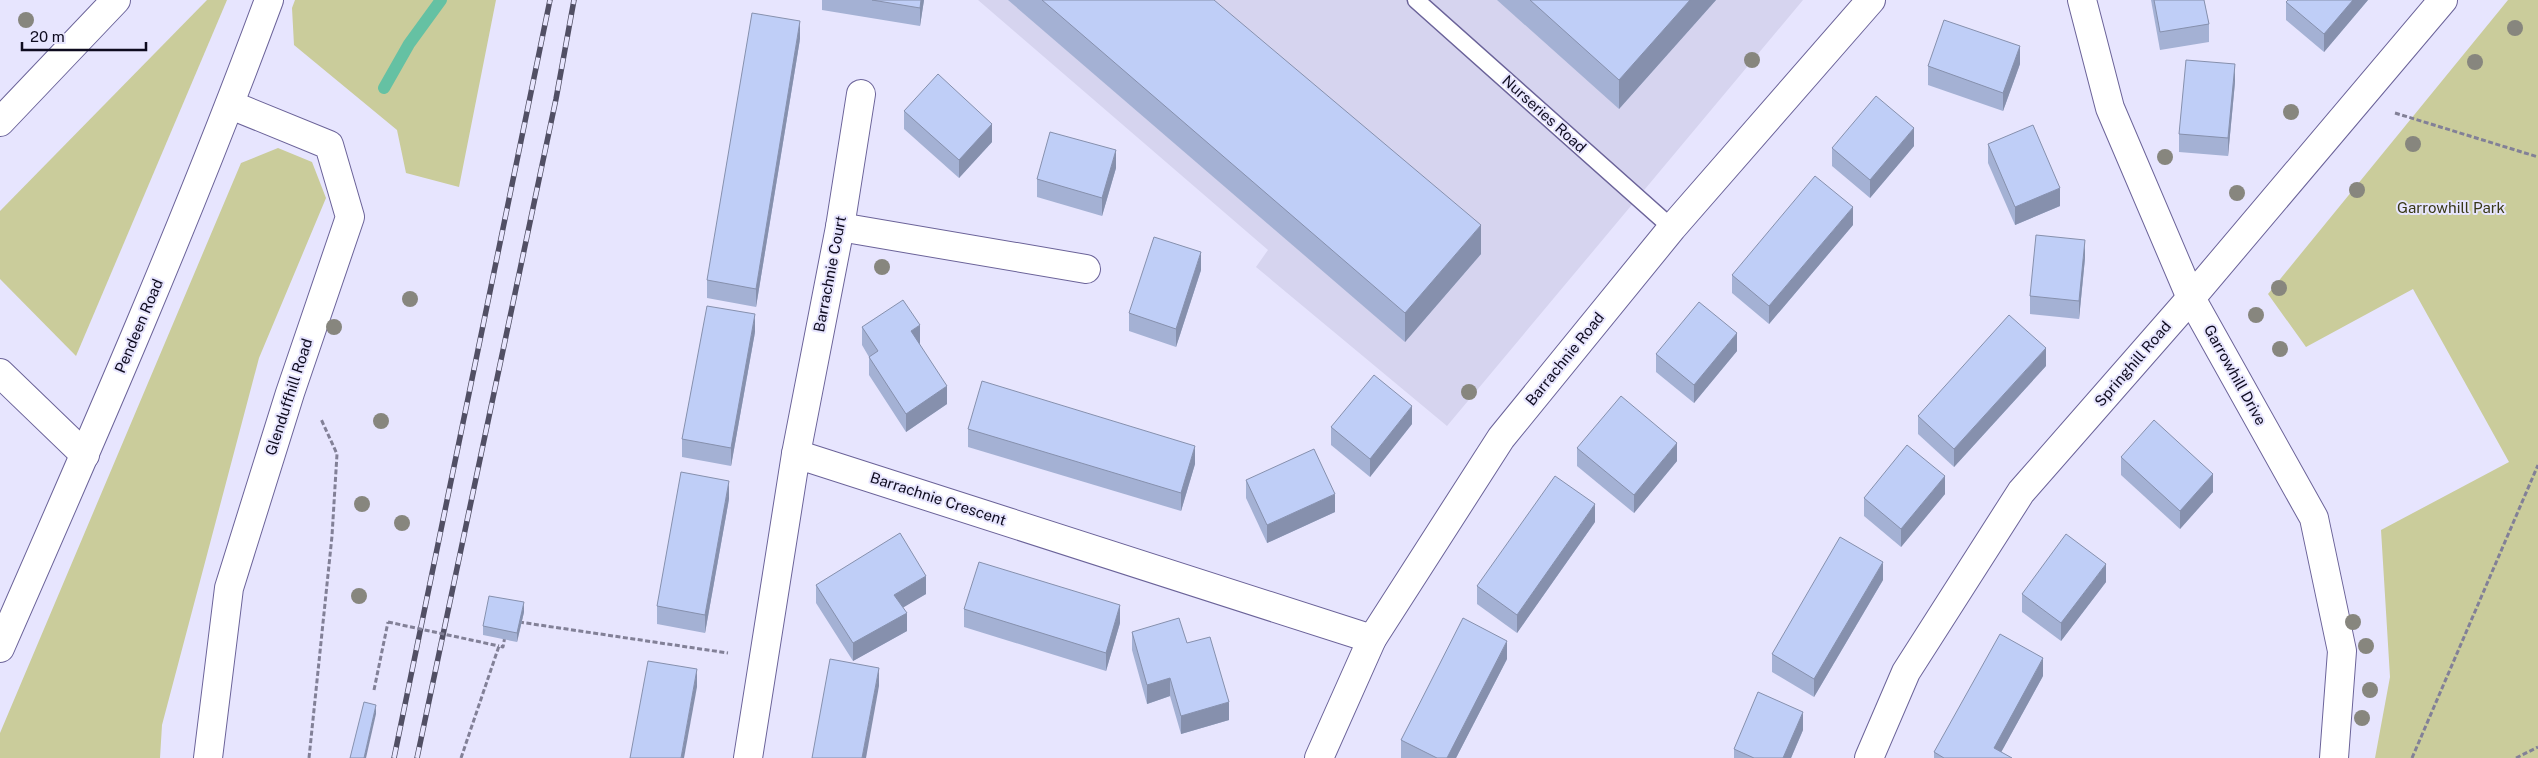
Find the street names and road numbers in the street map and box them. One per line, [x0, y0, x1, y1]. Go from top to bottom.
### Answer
street label: Nurseries Road [1499, 72, 1590, 156]
street label: Barrachnie Court [810, 214, 849, 334]
street label: Pendeen Road [111, 276, 166, 375]
street label: Barrachnie Road [1522, 309, 1607, 409]
street label: Springhill Road [2091, 318, 2174, 410]
street label: Garrowhill Drive [2201, 322, 2270, 428]
street label: Glenduffhill Road [262, 336, 315, 457]
street label: Barrachnie Crescent [868, 468, 1009, 529]

